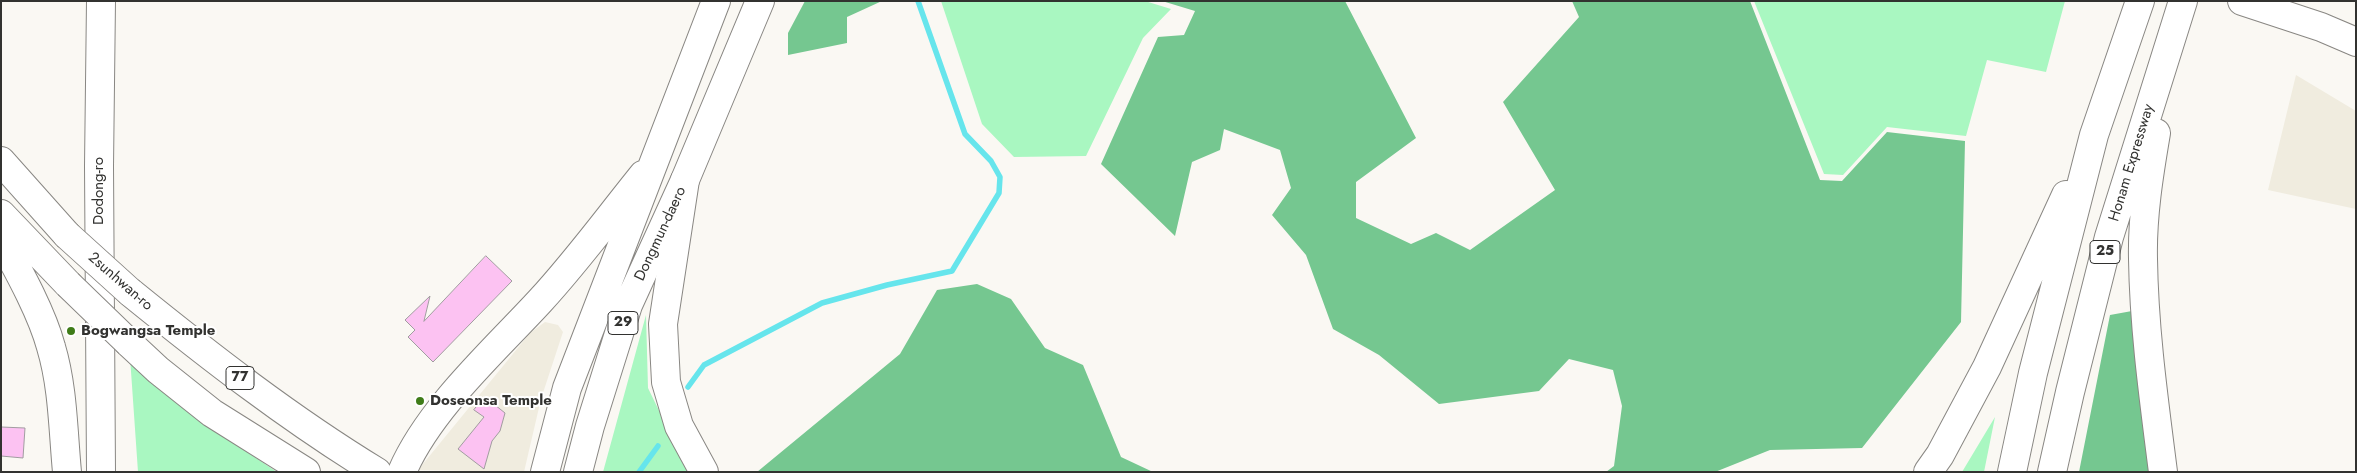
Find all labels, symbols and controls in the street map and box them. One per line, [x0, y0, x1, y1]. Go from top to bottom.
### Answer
street label: Honam Expressway [2106, 102, 2158, 224]
street label: Dodong-ro [90, 157, 108, 225]
street label: Dongmun-daero [631, 184, 691, 284]
road number: 25 [2090, 240, 2120, 264]
street label: 2sunhwan-ro [84, 249, 156, 315]
road number: 29 [608, 312, 638, 334]
place label: Bogwangsa Temple [81, 322, 215, 340]
marker: Bogwangsa Temple [65, 325, 77, 337]
road number: 77 [226, 366, 254, 389]
place label: Doseonsa Temple [430, 392, 552, 410]
marker: Doseonsa Temple [414, 395, 426, 407]

